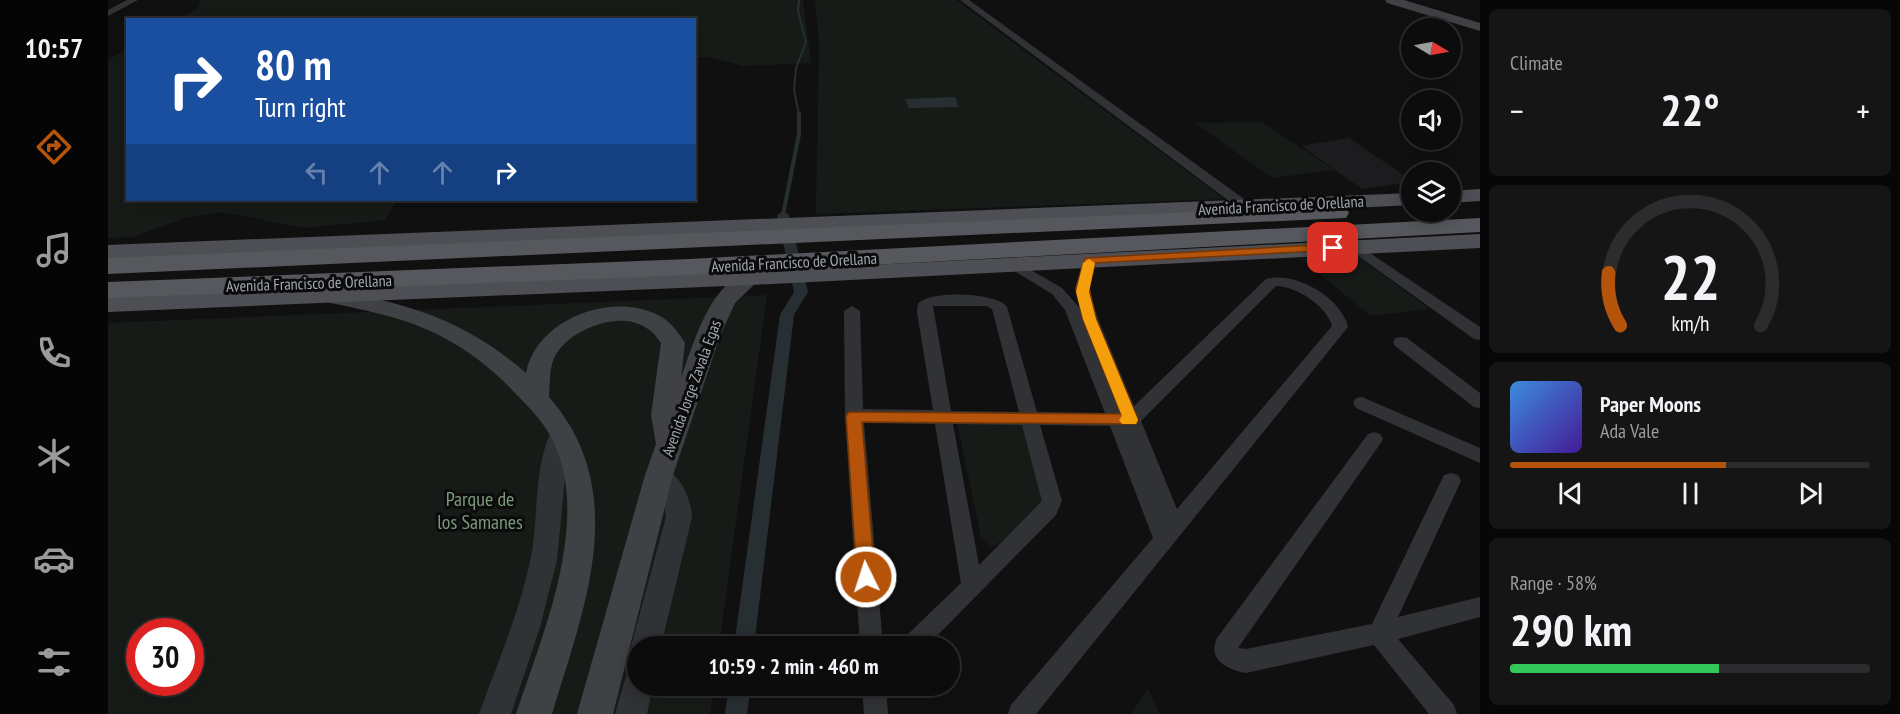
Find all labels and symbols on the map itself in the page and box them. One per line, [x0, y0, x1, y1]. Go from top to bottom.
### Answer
north arrow [1401, 18, 1461, 78]
street label: Avenida Francisco de Orellana [1198, 191, 1364, 219]
pin [1307, 222, 1358, 273]
street label: Avenida Francisco de Orellana [711, 248, 877, 276]
street label: Avenida Francisco de Orellana [226, 270, 392, 296]
street label: Avenida Jorge Zavala Egas [657, 317, 725, 459]
park label: Parque de los Samanes [437, 486, 523, 535]
position arrow [834, 545, 898, 609]
speed limit sign: 30 [126, 618, 204, 696]

